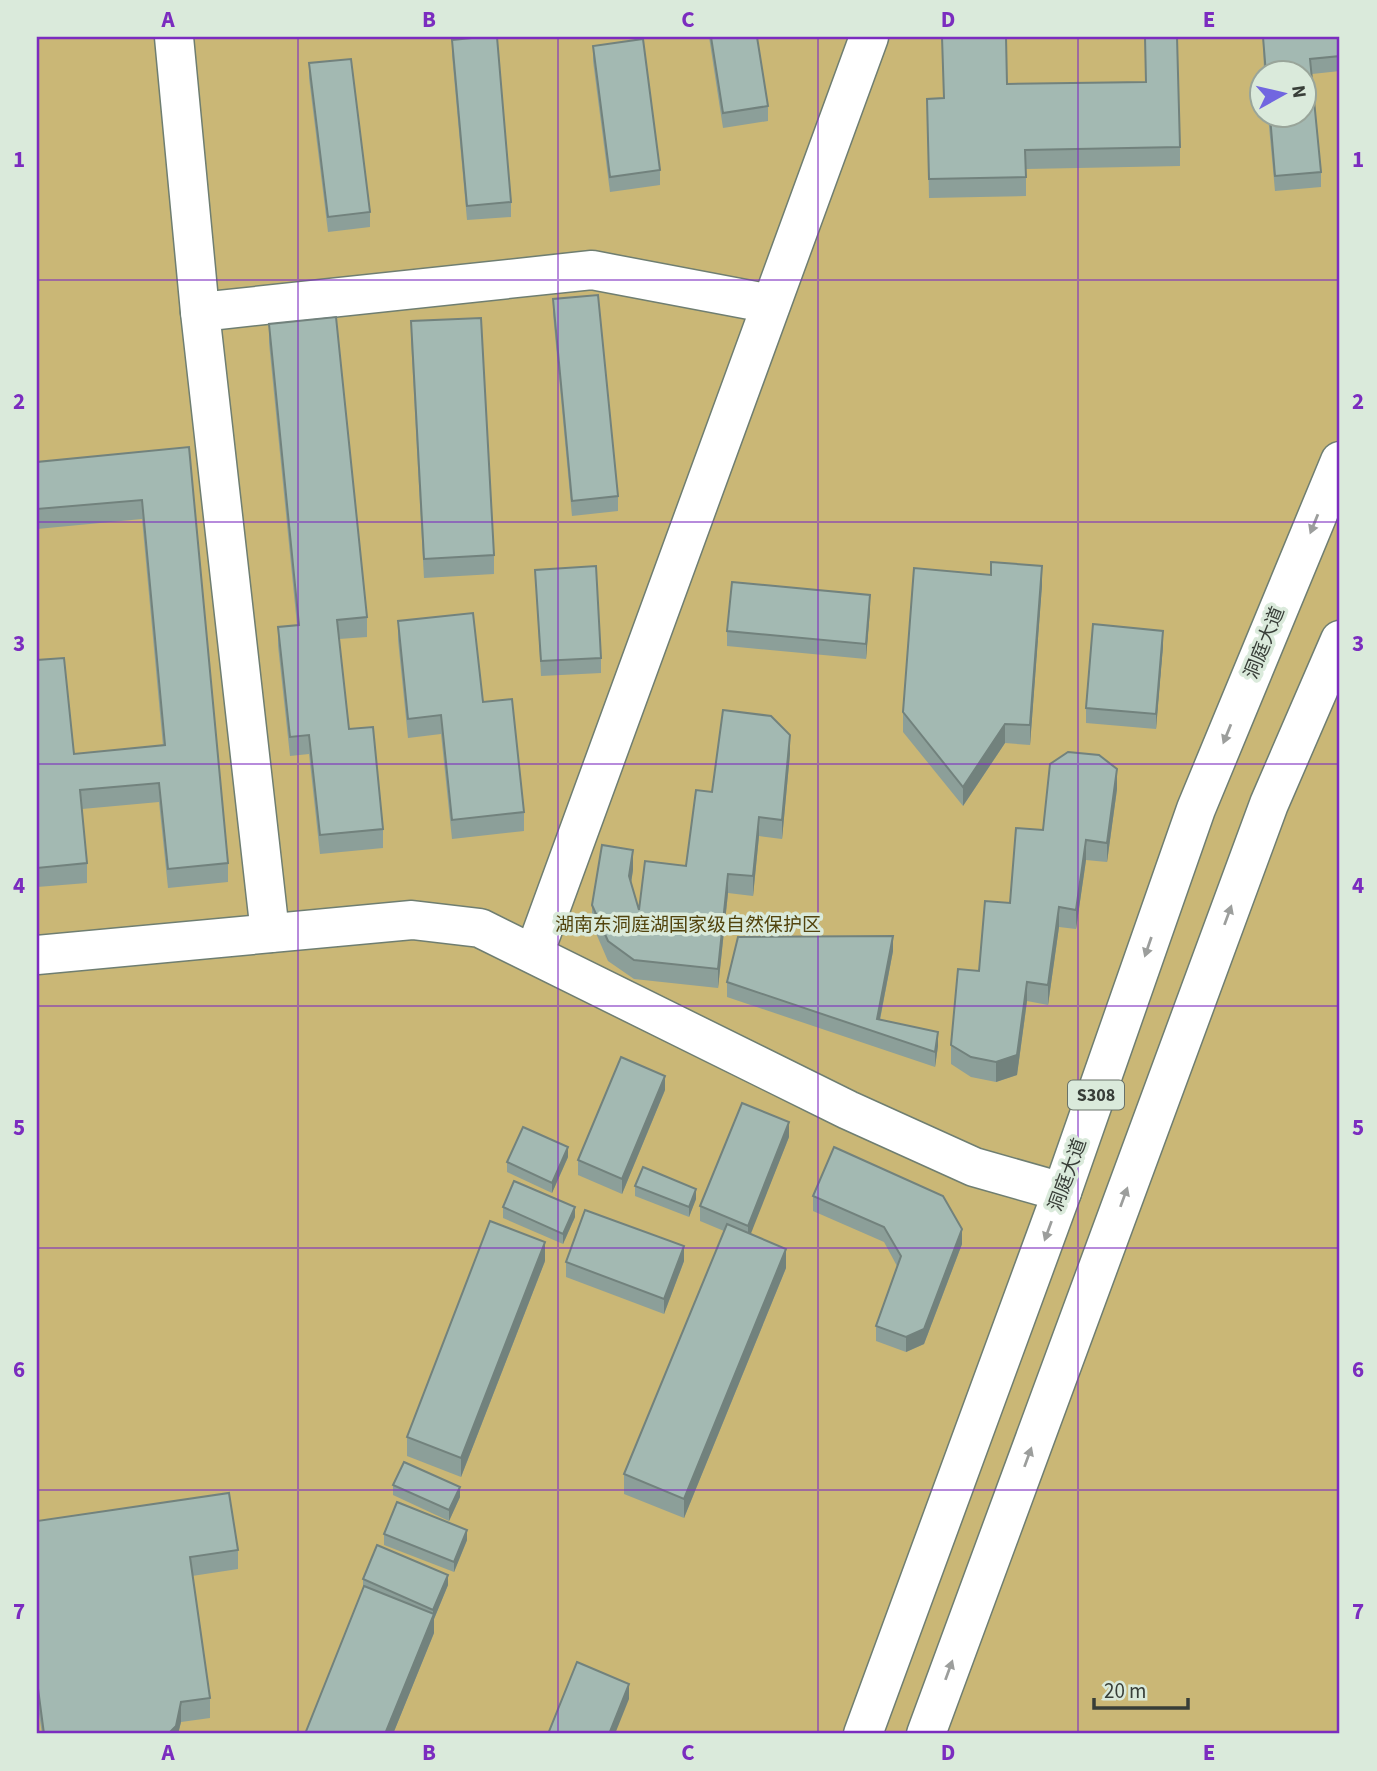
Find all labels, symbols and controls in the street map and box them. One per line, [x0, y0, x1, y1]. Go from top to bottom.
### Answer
text: A [160, 3, 175, 36]
text: B [422, 3, 436, 36]
text: C [681, 3, 695, 36]
text: D [941, 3, 955, 36]
text: E [1203, 3, 1215, 36]
north arrow [1248, 60, 1318, 130]
text: N [1284, 84, 1313, 100]
text: 1 [13, 143, 25, 176]
text: 1 [1352, 143, 1364, 176]
text: 2 [13, 385, 25, 418]
text: 2 [1352, 385, 1364, 418]
one-way arrow [1308, 514, 1320, 534]
street label: 洞庭大道 [1238, 603, 1292, 683]
text: 3 [13, 627, 25, 660]
text: 3 [1352, 627, 1364, 660]
one-way arrow [1222, 724, 1233, 745]
text: 4 [13, 869, 25, 902]
text: 4 [1352, 869, 1364, 902]
one-way arrow [1223, 904, 1234, 925]
park label: 湖南东洞庭湖国家级自然保护区 [555, 912, 821, 939]
one-way arrow [1142, 937, 1153, 958]
road number: S308 [1068, 1080, 1124, 1110]
text: 5 [13, 1111, 25, 1144]
text: 5 [1352, 1111, 1364, 1144]
street label: 洞庭大道 [1042, 1135, 1094, 1215]
one-way arrow [1119, 1187, 1130, 1208]
one-way arrow [1042, 1221, 1053, 1242]
text: 6 [13, 1353, 25, 1386]
text: 6 [1352, 1353, 1364, 1386]
one-way arrow [1023, 1446, 1034, 1467]
text: 7 [13, 1595, 25, 1628]
text: 7 [1352, 1595, 1364, 1628]
one-way arrow [944, 1660, 955, 1681]
scale bar [1094, 1666, 1188, 1710]
text: 20 m [1104, 1676, 1146, 1706]
text: A [160, 1736, 175, 1769]
text: B [422, 1736, 436, 1769]
text: C [681, 1736, 695, 1769]
text: D [941, 1736, 955, 1769]
text: E [1203, 1736, 1215, 1769]

